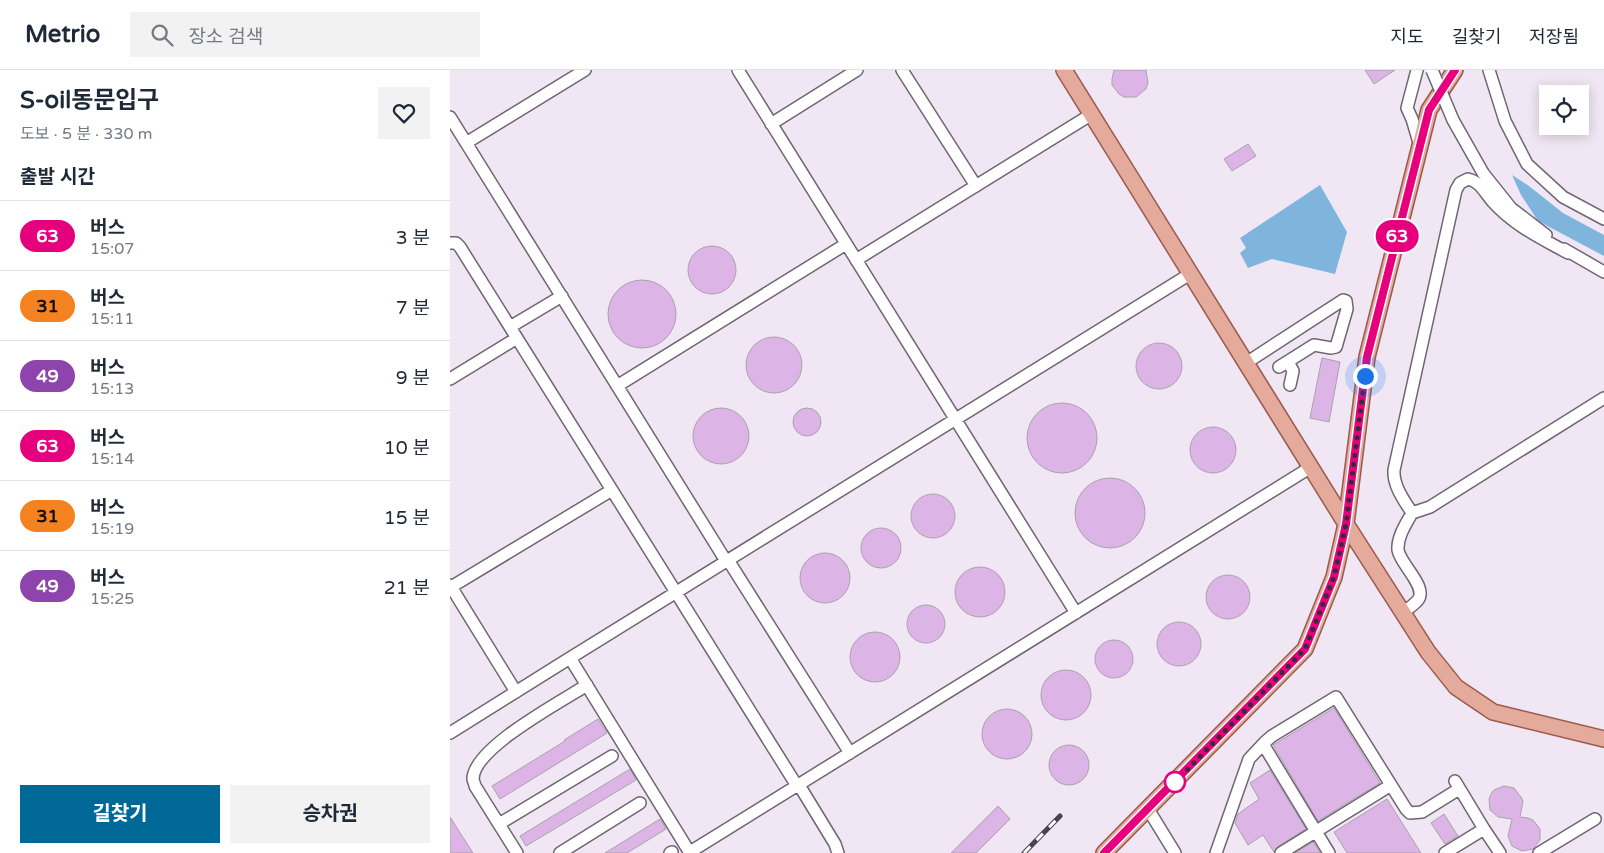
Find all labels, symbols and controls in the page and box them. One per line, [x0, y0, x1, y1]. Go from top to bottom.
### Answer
search box [130, 12, 480, 57]
text: Metrio [25, 20, 100, 49]
icon: search [148, 21, 176, 49]
text: 장소 검색 [188, 26, 263, 48]
text: 지도 [1391, 26, 1424, 48]
text: 길찾기 [1452, 26, 1501, 48]
text: 저장됨 [1529, 26, 1579, 48]
map controls [1539, 85, 1589, 135]
button: locate [1539, 85, 1589, 135]
text: S-oil동문입구 [20, 86, 159, 115]
button: heart [378, 87, 430, 139]
text: 도보 · 5 분 · 330 m [20, 124, 152, 144]
text: 출발 시간 [20, 166, 95, 188]
text: 버스 [90, 217, 125, 239]
line badge: 63 [1374, 220, 1420, 252]
text: 63 [36, 225, 59, 247]
text: 63 [1386, 225, 1408, 247]
text: 3 분 [396, 227, 430, 249]
text: 15:07 [90, 239, 134, 259]
text: 버스 [90, 287, 125, 309]
text: 31 [36, 295, 59, 317]
text: 7 분 [396, 297, 430, 319]
text: 15:11 [90, 309, 134, 329]
text: 버스 [90, 357, 125, 379]
your location [1353, 364, 1378, 389]
text: 49 [36, 365, 59, 387]
text: 9 분 [396, 367, 430, 389]
text: 15:13 [90, 379, 134, 399]
text: 버스 [90, 427, 125, 449]
text: 63 [36, 435, 59, 457]
text: 10 분 [384, 437, 430, 459]
text: 15:14 [90, 449, 134, 469]
text: 버스 [90, 497, 125, 519]
text: 31 [36, 505, 59, 527]
text: 15 분 [384, 507, 430, 529]
text: 15:19 [90, 519, 134, 539]
text: 버스 [90, 567, 125, 589]
text: 49 [36, 575, 59, 597]
text: 21 분 [384, 577, 430, 599]
text: 15:25 [90, 589, 134, 609]
unlabelled marker [1164, 771, 1186, 793]
button: 길찾기 [20, 785, 220, 843]
button: 승차권 [230, 785, 430, 843]

